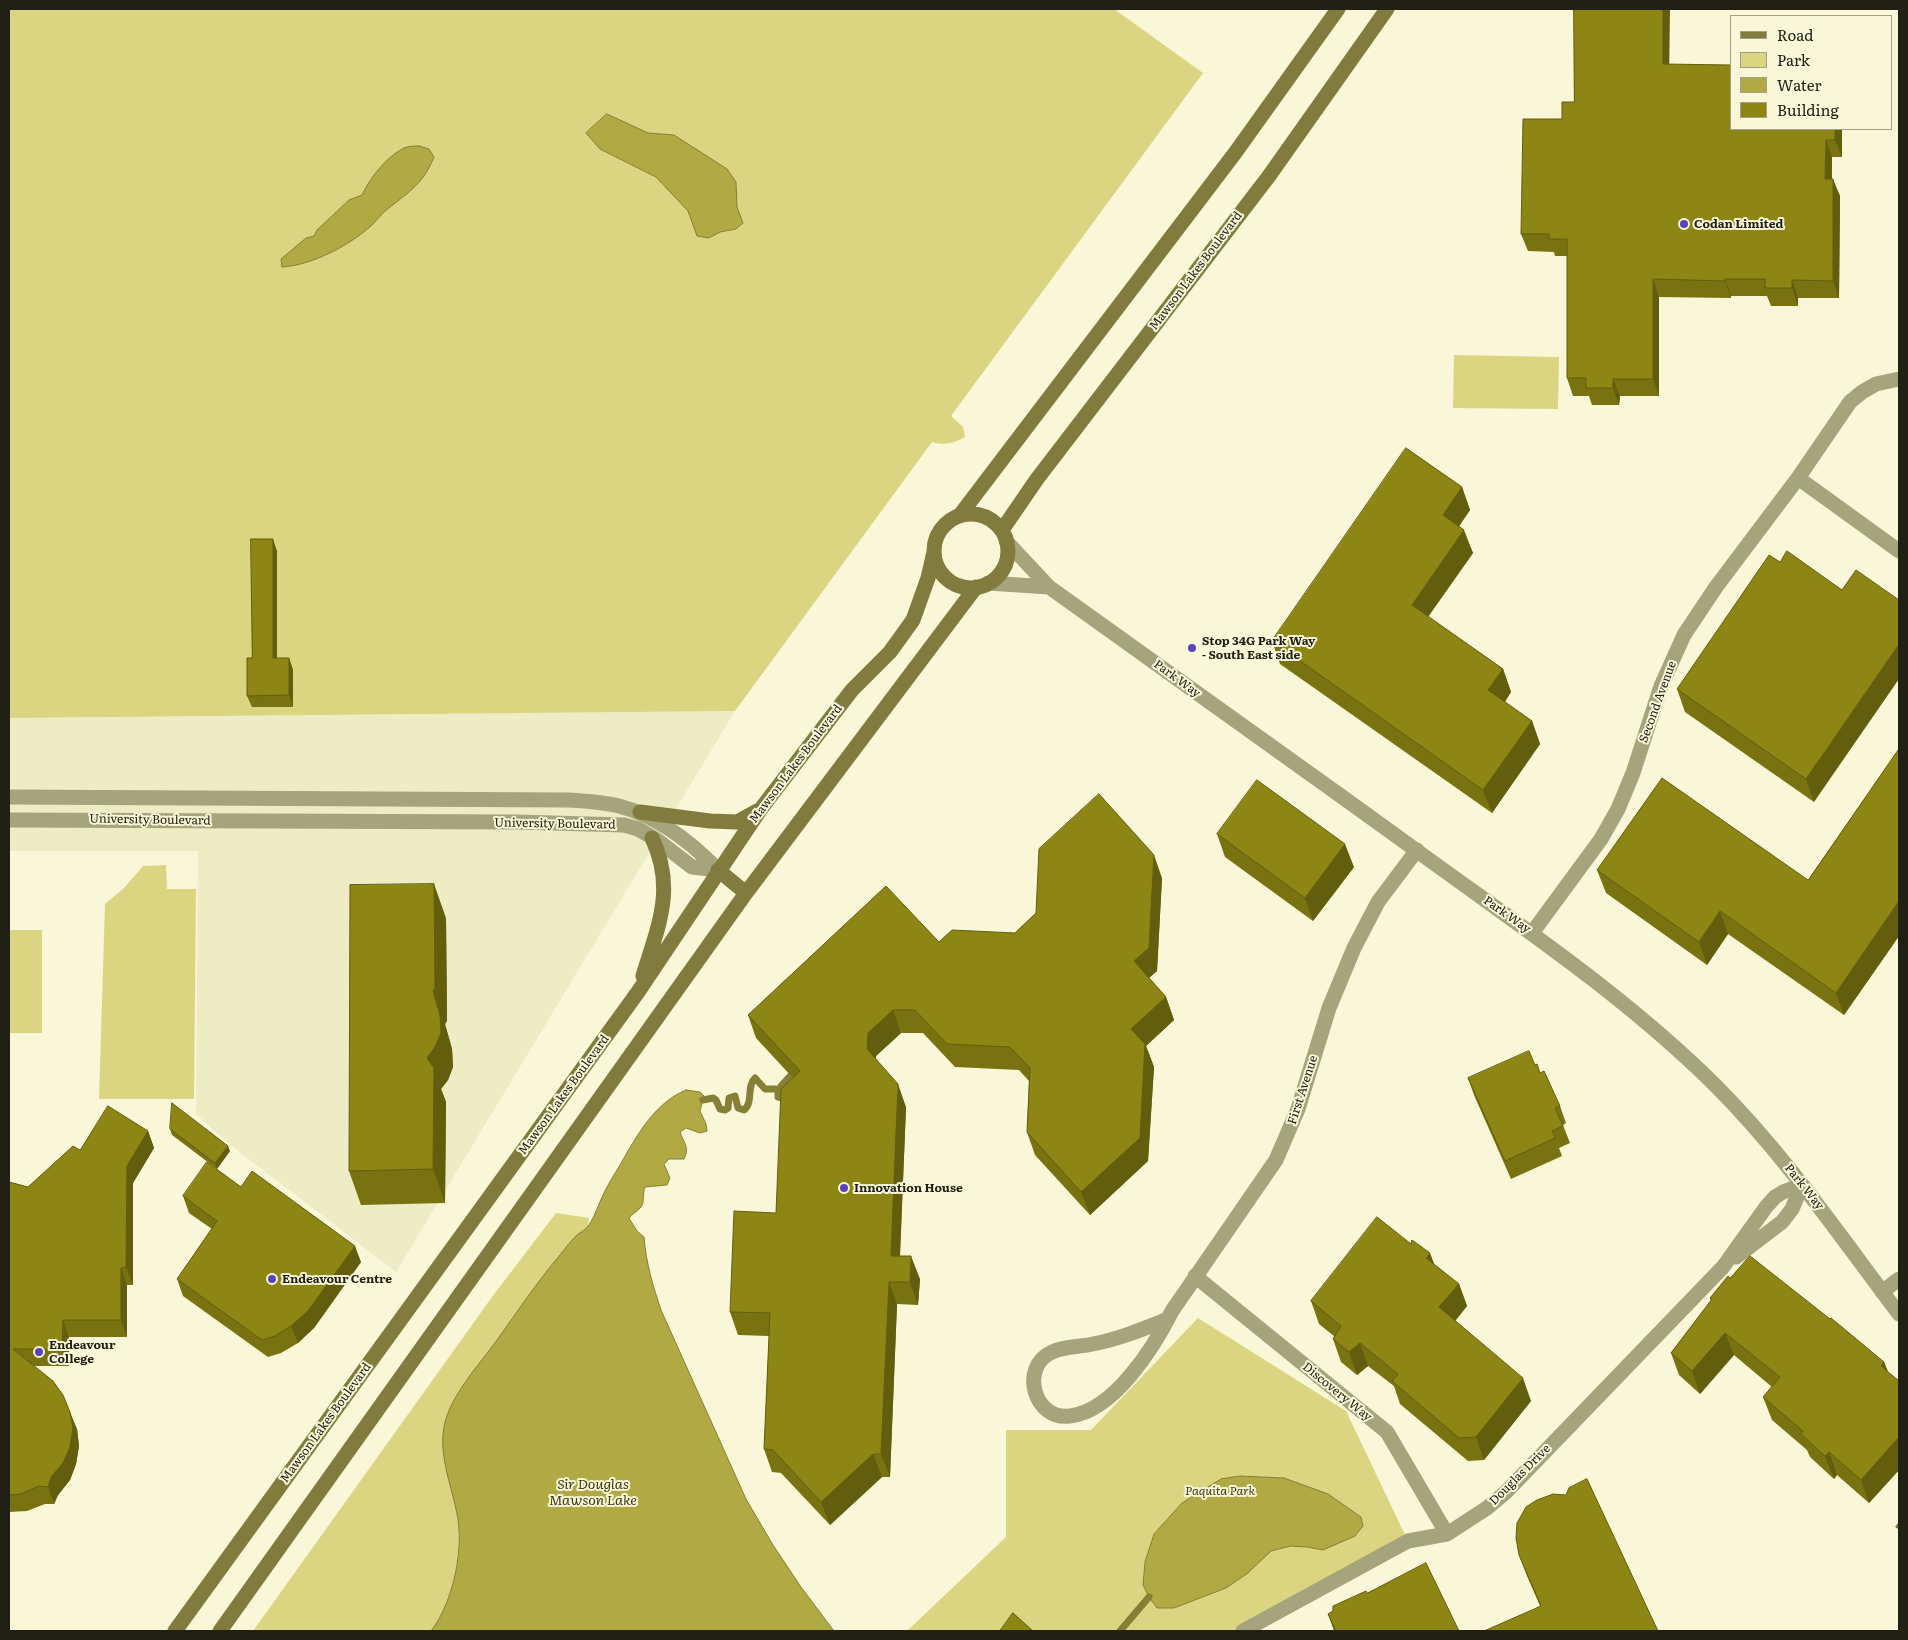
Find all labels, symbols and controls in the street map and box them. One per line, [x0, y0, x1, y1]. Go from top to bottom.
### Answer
legend [1730, 15, 1893, 130]
text: Road [1777, 23, 1813, 46]
text: Park [1777, 48, 1810, 71]
text: Water [1777, 73, 1822, 96]
text: Building [1777, 98, 1839, 121]
street label: Mawson Lakes Boulevard [1147, 209, 1245, 333]
place label: Codan Limited [1694, 217, 1783, 231]
marker: Codan Limited [1678, 218, 1690, 230]
place label: Stop 34G Park Way - South East side [1202, 634, 1315, 662]
marker: Stop 34G Park Way - South East side [1186, 642, 1198, 654]
street label: Park Way [1151, 657, 1203, 701]
street label: Second Avenue [1637, 659, 1679, 745]
street label: Mawson Lakes Boulevard [747, 702, 845, 826]
street label: University Boulevard [89, 812, 211, 828]
street label: University Boulevard [494, 816, 616, 832]
street label: Park Way [1481, 894, 1533, 936]
street label: Mawson Lakes Boulevard [516, 1032, 612, 1158]
street label: First Avenue [1285, 1054, 1321, 1126]
street label: Park Way [1781, 1161, 1827, 1213]
place label: Innovation House [854, 1181, 963, 1195]
marker: Innovation House [838, 1182, 850, 1194]
place label: Endeavour Centre [282, 1272, 392, 1286]
marker: Endeavour Centre [266, 1273, 278, 1285]
place label: Endeavour College [49, 1338, 115, 1366]
marker: Endeavour College [33, 1346, 45, 1358]
street label: Mawson Lakes Boulevard [278, 1360, 374, 1486]
street label: Discovery Way [1299, 1360, 1375, 1424]
street label: Douglas Drive [1487, 1442, 1553, 1508]
water label: Sir Douglas Mawson Lake [549, 1477, 637, 1510]
park label: Paquita Park [1185, 1484, 1255, 1498]

